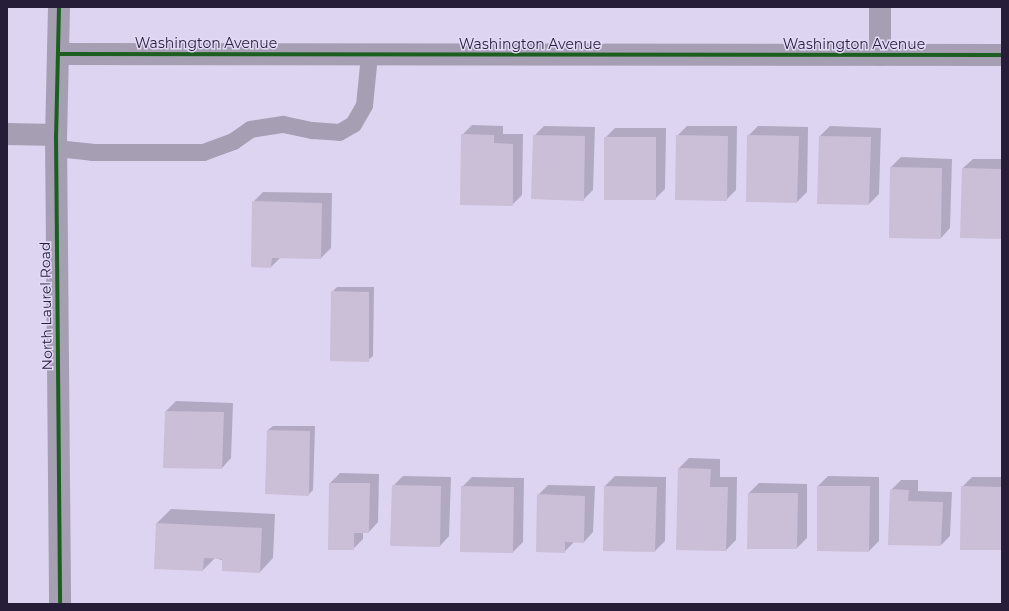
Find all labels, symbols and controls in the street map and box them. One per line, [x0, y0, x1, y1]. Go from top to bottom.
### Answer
street label: Washington Avenue [135, 35, 277, 51]
street label: Washington Avenue [459, 36, 601, 52]
street label: Washington Avenue [783, 36, 925, 52]
street label: North Laurel Road [36, 242, 56, 370]

